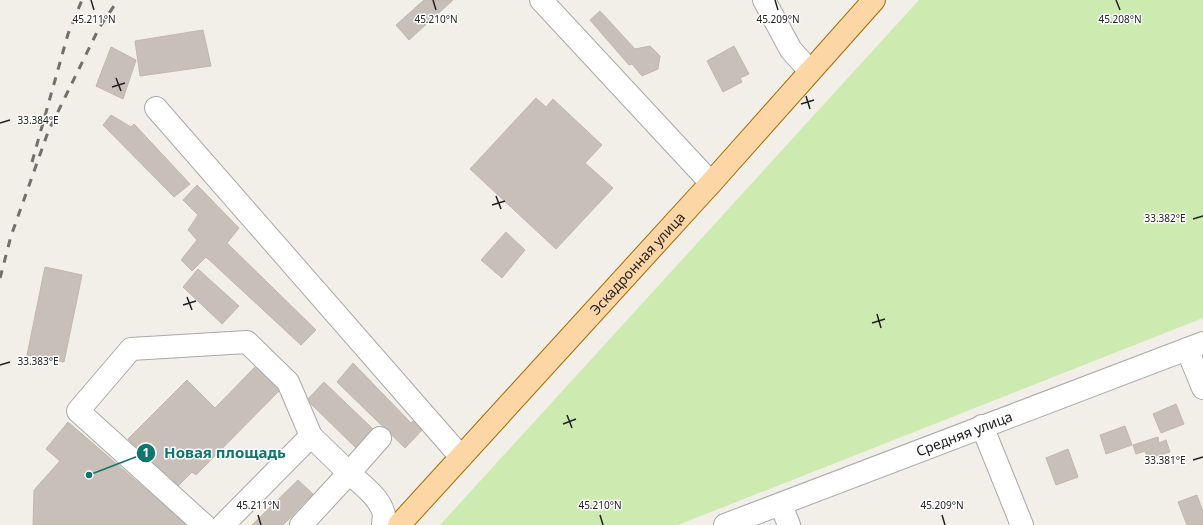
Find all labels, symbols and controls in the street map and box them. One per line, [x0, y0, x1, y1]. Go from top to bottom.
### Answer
text: 45.211°N [72, 12, 116, 26]
text: 45.210°N [414, 12, 458, 26]
text: 45.209°N [756, 12, 800, 26]
text: 45.208°N [1098, 12, 1142, 26]
text: 33.384°E [17, 113, 59, 127]
street label: Эскадронная улица [585, 208, 689, 319]
text: 33.382°E [1144, 211, 1186, 225]
text: 33.383°E [17, 354, 59, 368]
street label: Средняя улица [913, 406, 1015, 460]
callout: Новая площадь [136, 440, 294, 467]
text: Новая площадь [164, 442, 286, 462]
text: 1 [143, 444, 149, 461]
text: 33.381°E [1144, 453, 1186, 467]
text: 45.211°N [236, 498, 280, 512]
text: 45.210°N [578, 498, 622, 512]
text: 45.209°N [920, 498, 964, 512]

